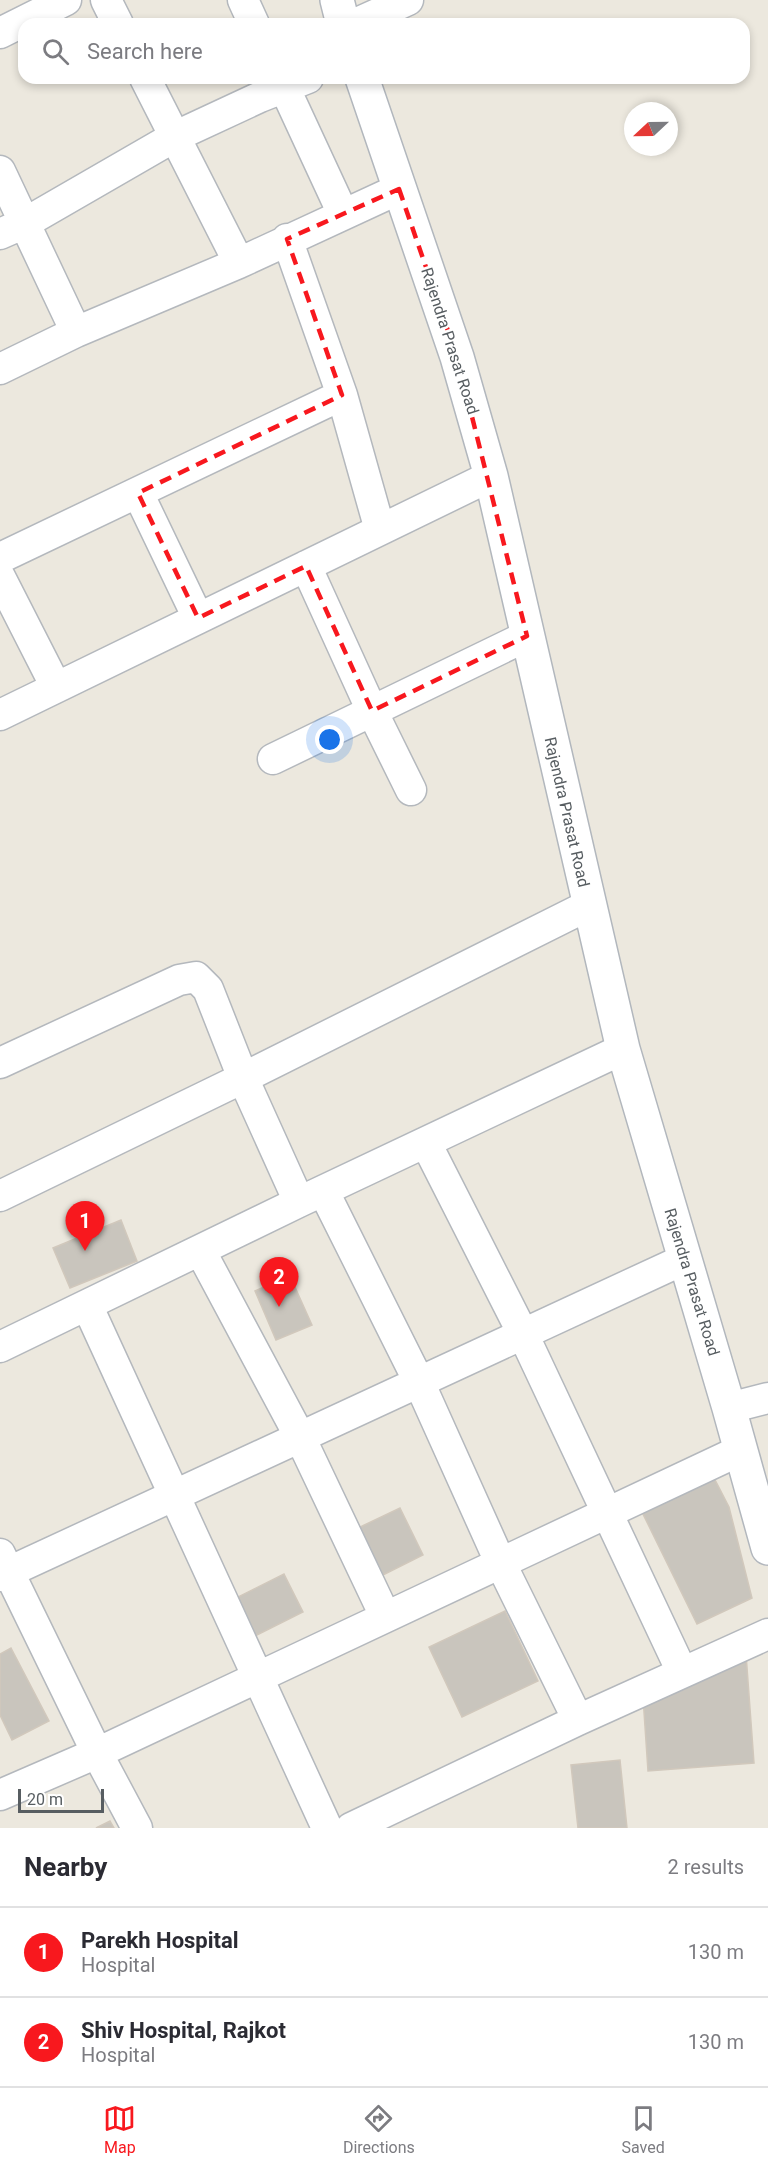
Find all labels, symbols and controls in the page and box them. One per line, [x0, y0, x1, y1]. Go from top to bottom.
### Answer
search box [18, 18, 750, 84]
icon: search [39, 35, 72, 68]
text: Search here [87, 39, 203, 64]
north arrow [624, 102, 678, 156]
street label: Rajendra Prasat Road [417, 265, 483, 417]
your location [315, 725, 344, 754]
street label: Rajendra Prasat Road [541, 735, 593, 889]
pin: 1 [66, 1202, 104, 1251]
street label: Rajendra Prasat Road [661, 1206, 723, 1358]
pin: 2 [260, 1258, 298, 1307]
scale bar [18, 1786, 104, 1814]
text: 20 m [27, 1790, 63, 1809]
text: Nearby [24, 1852, 107, 1882]
text: 2 results [668, 1855, 744, 1879]
text: Parekh Hospital [81, 1928, 239, 1953]
text: 1 [38, 1940, 49, 1964]
text: 130 m [688, 1940, 744, 1964]
text: Hospital [81, 1953, 155, 1977]
text: Shiv Hospital, Rajkot [81, 2018, 286, 2043]
text: 2 [38, 2030, 49, 2054]
text: 130 m [688, 2030, 744, 2054]
text: Hospital [81, 2043, 155, 2067]
tab: Map [103, 2102, 136, 2157]
tab: Directions [343, 2102, 415, 2157]
tab: Saved [621, 2102, 665, 2157]

